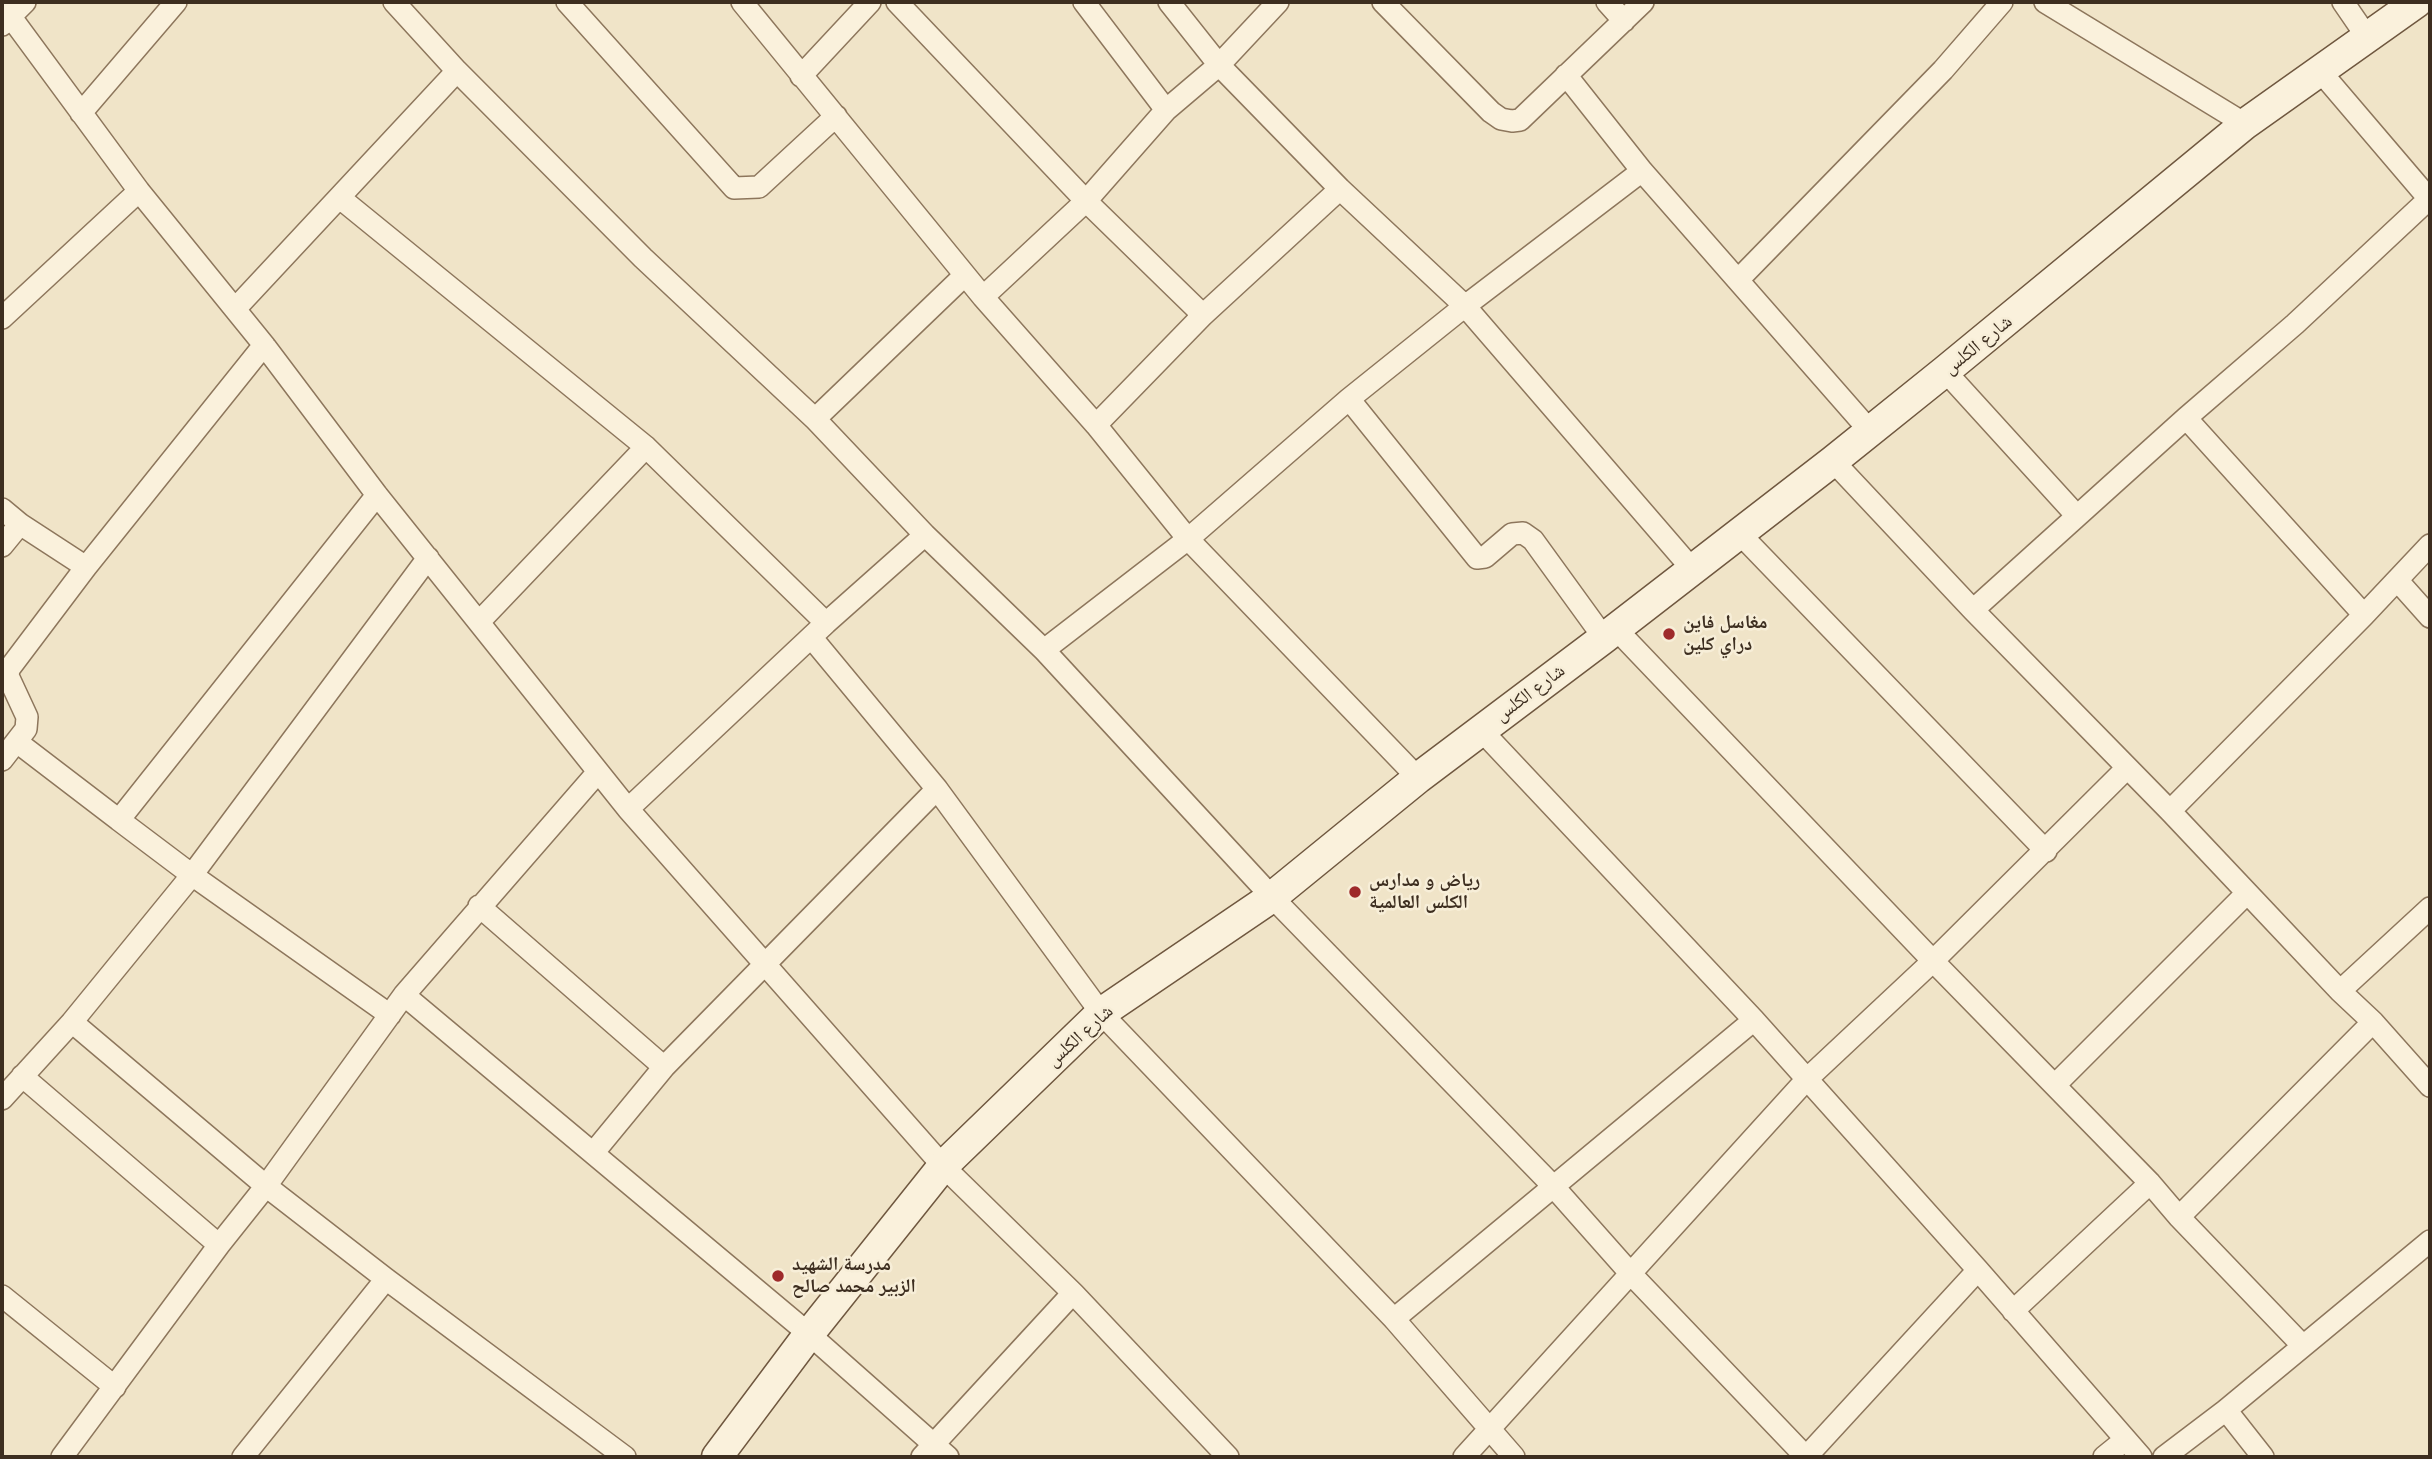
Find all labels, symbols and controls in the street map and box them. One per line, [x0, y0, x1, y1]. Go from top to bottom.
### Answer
street label: شارع الكلس [1939, 310, 2017, 380]
place label: مغاسل فاين دراي كلين [1683, 612, 1768, 656]
marker: مغاسل فاين دراي كلين [1661, 626, 1677, 642]
street label: شارع الكلس [1490, 659, 1570, 727]
place label: رياض و مدارس الكلس العالمية [1369, 870, 1480, 914]
marker: رياض و مدارس الكلس العالمية [1347, 884, 1363, 900]
street label: شارع الكلس [1042, 1000, 1118, 1072]
place label: مدرسة الشهيد الزبير محمد صالح [792, 1254, 916, 1298]
marker: مدرسة الشهيد الزبير محمد صالح [770, 1268, 786, 1284]

